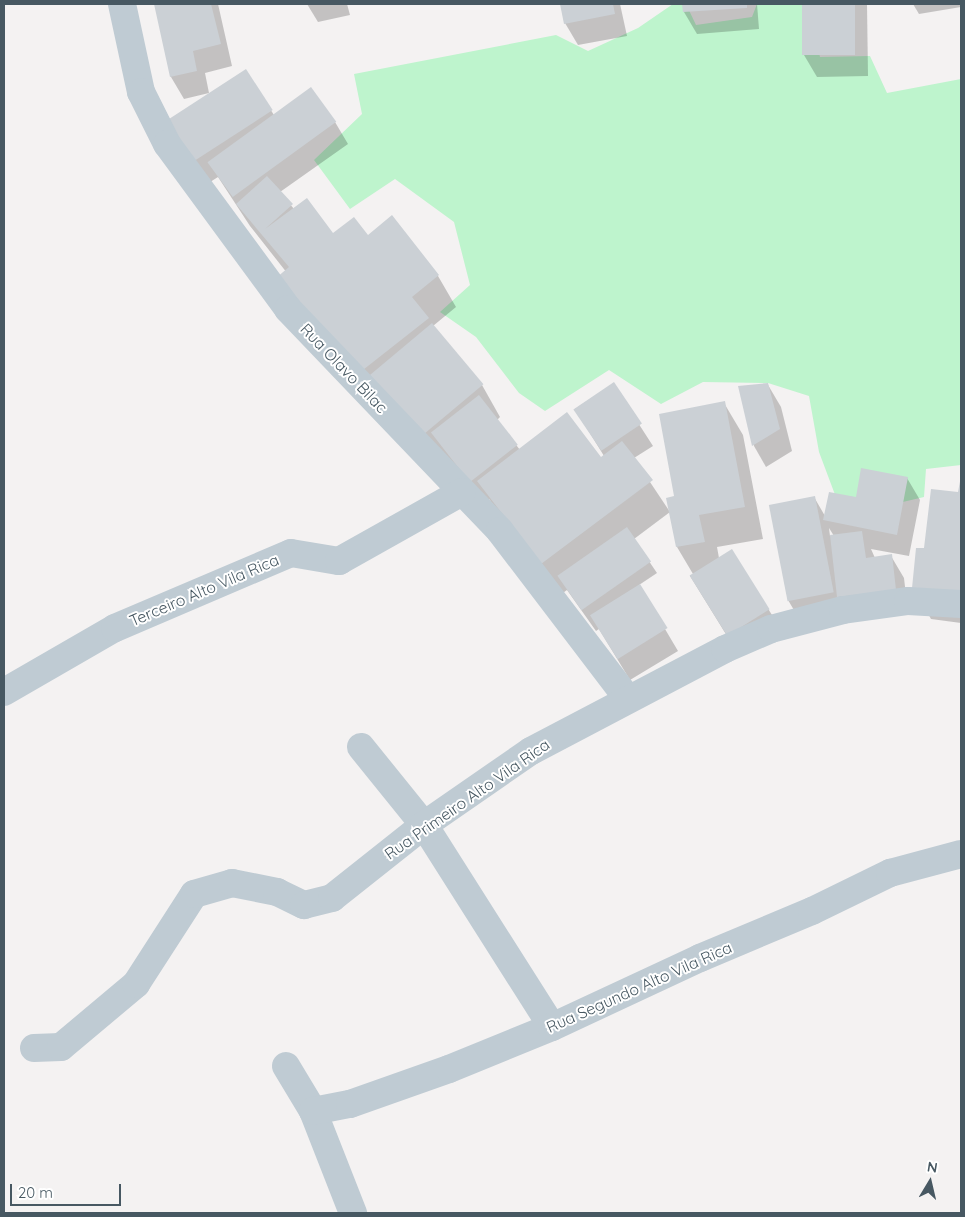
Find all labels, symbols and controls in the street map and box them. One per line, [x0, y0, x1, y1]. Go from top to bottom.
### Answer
street label: Rua Olavo Bilac [296, 319, 392, 417]
street label: Terceiro Alto Vila Rica [126, 550, 282, 630]
street label: Rua Primeiro Alto Vila Rica [381, 735, 553, 863]
street label: Rua Segundo Alto Vila Rica [543, 937, 735, 1037]
north arrow [905, 1157, 955, 1207]
text: N [926, 1157, 939, 1177]
scale bar [12, 1174, 124, 1206]
text: 20 m [18, 1183, 53, 1202]

